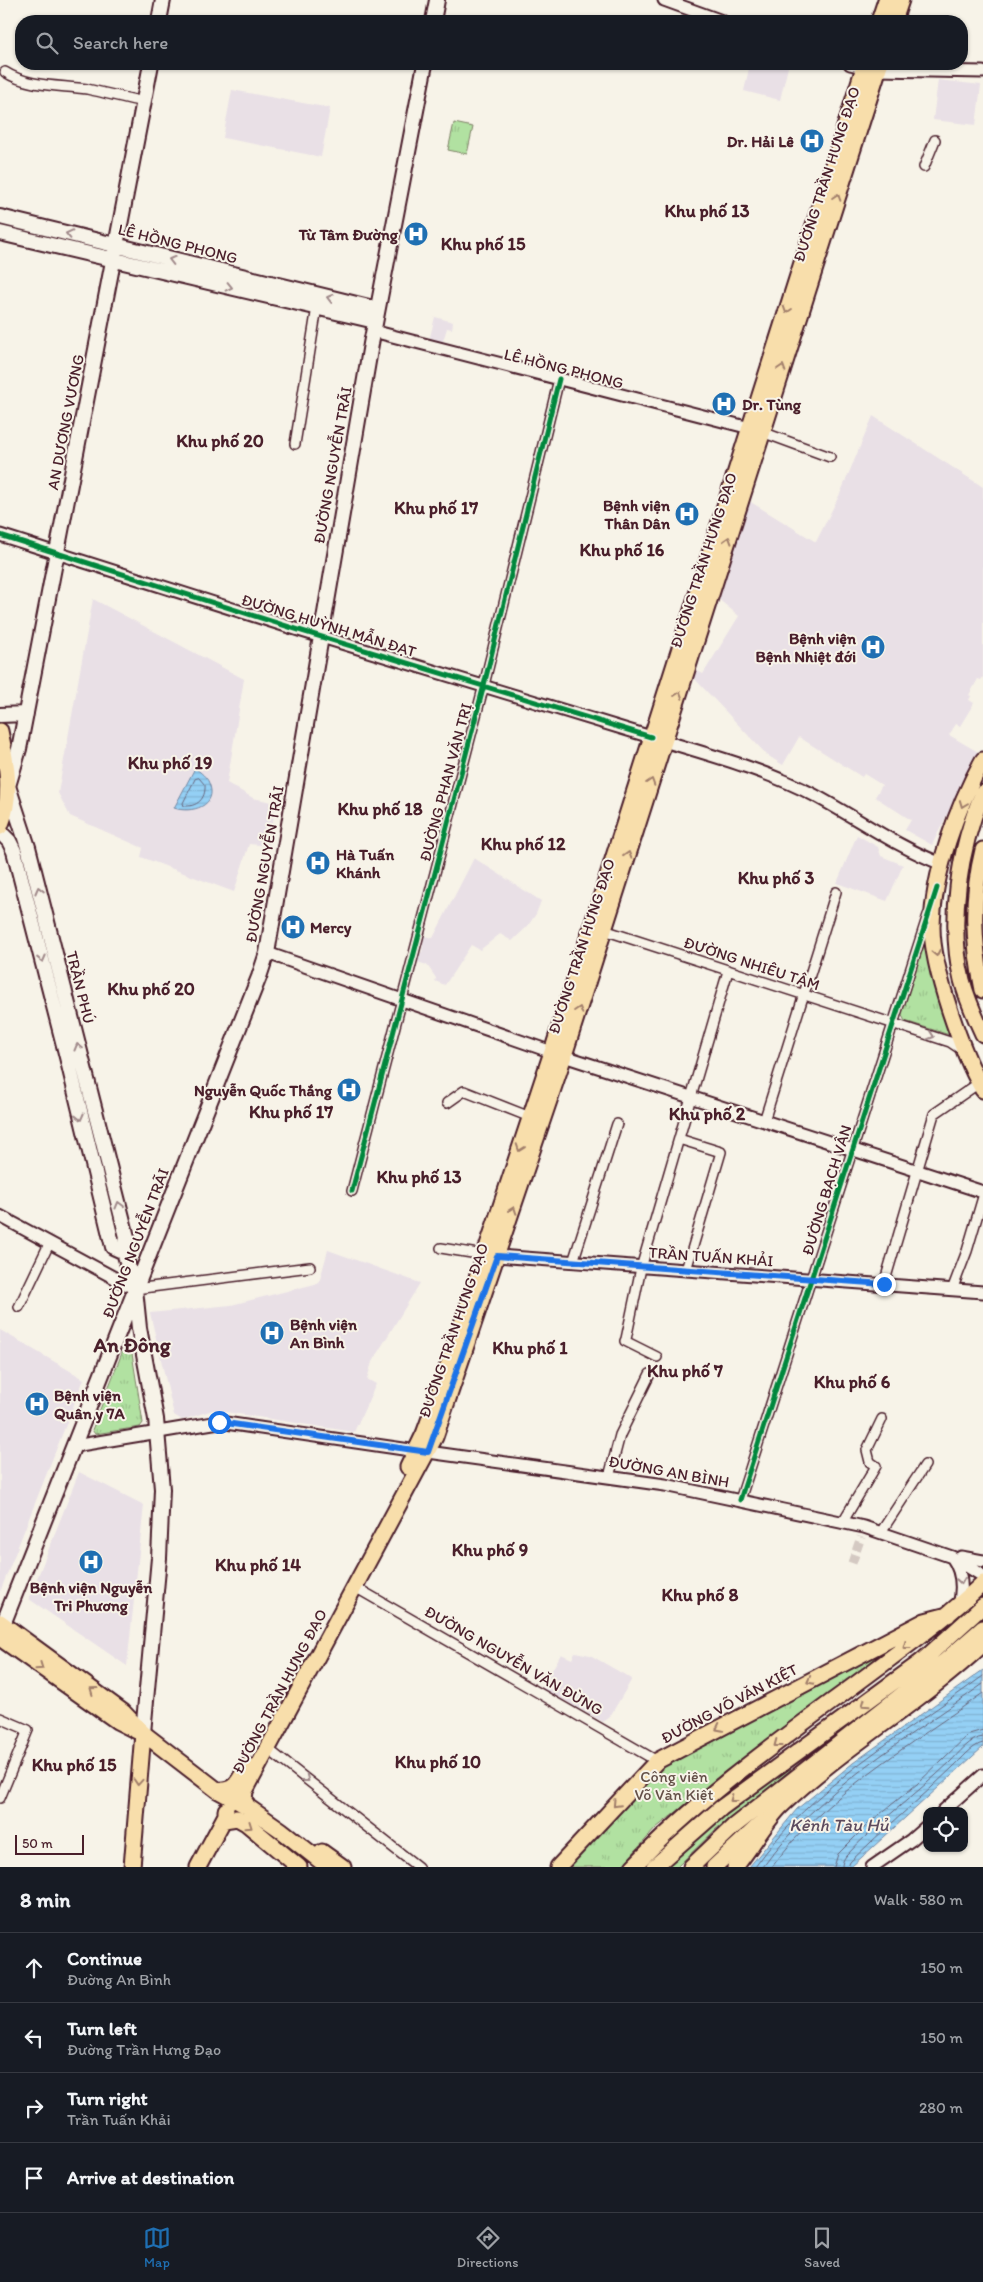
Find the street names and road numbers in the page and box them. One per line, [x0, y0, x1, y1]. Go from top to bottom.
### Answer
street label: ĐƯỜNG TRẦN HƯNG ĐẠO [789, 84, 864, 264]
street label: LÊ HỒNG PHONG [116, 219, 240, 268]
street label: LÊ HỒNG PHONG [502, 344, 626, 393]
street label: AN DƯƠNG VƯƠNG [43, 353, 88, 492]
street label: ĐƯỜNG NGUYỄN TRÃI [308, 385, 356, 545]
street label: ĐƯỜNG TRẦN HƯNG ĐẠO [666, 470, 741, 650]
street label: ĐƯỜNG HUỲNH MẪN ĐẠT [239, 589, 419, 661]
street label: ĐƯỜNG PHAN VĂN TRỊ [415, 701, 476, 864]
street label: ĐƯỜNG NGUYỄN TRÃI [240, 784, 288, 944]
street label: ĐƯỜNG TRẦN HƯNG ĐẠO [544, 856, 619, 1036]
street label: ĐƯỜNG NHIÊU TÂM [681, 932, 822, 994]
street label: TRẦN PHÚ [62, 949, 99, 1025]
street label: ĐƯỜNG BẠCH VÂN [798, 1123, 855, 1258]
street label: ĐƯỜNG NGUYỄN TRÃI [97, 1165, 173, 1321]
street label: ĐƯỜNG TRẦN HƯNG ĐẠO [415, 1240, 492, 1420]
street label: TRẦN TUẤN KHẢI [648, 1243, 774, 1270]
street label: ĐƯỜNG AN BÌNH [607, 1452, 731, 1491]
street label: ĐƯỜNG NGUYỄN VĂN ĐỪNG [421, 1601, 607, 1719]
street label: ĐƯỜNG TRẦN HƯNG ĐẠO [228, 1606, 331, 1777]
street label: ĐƯỜNG VÕ VĂN KIỆT [658, 1659, 801, 1747]

